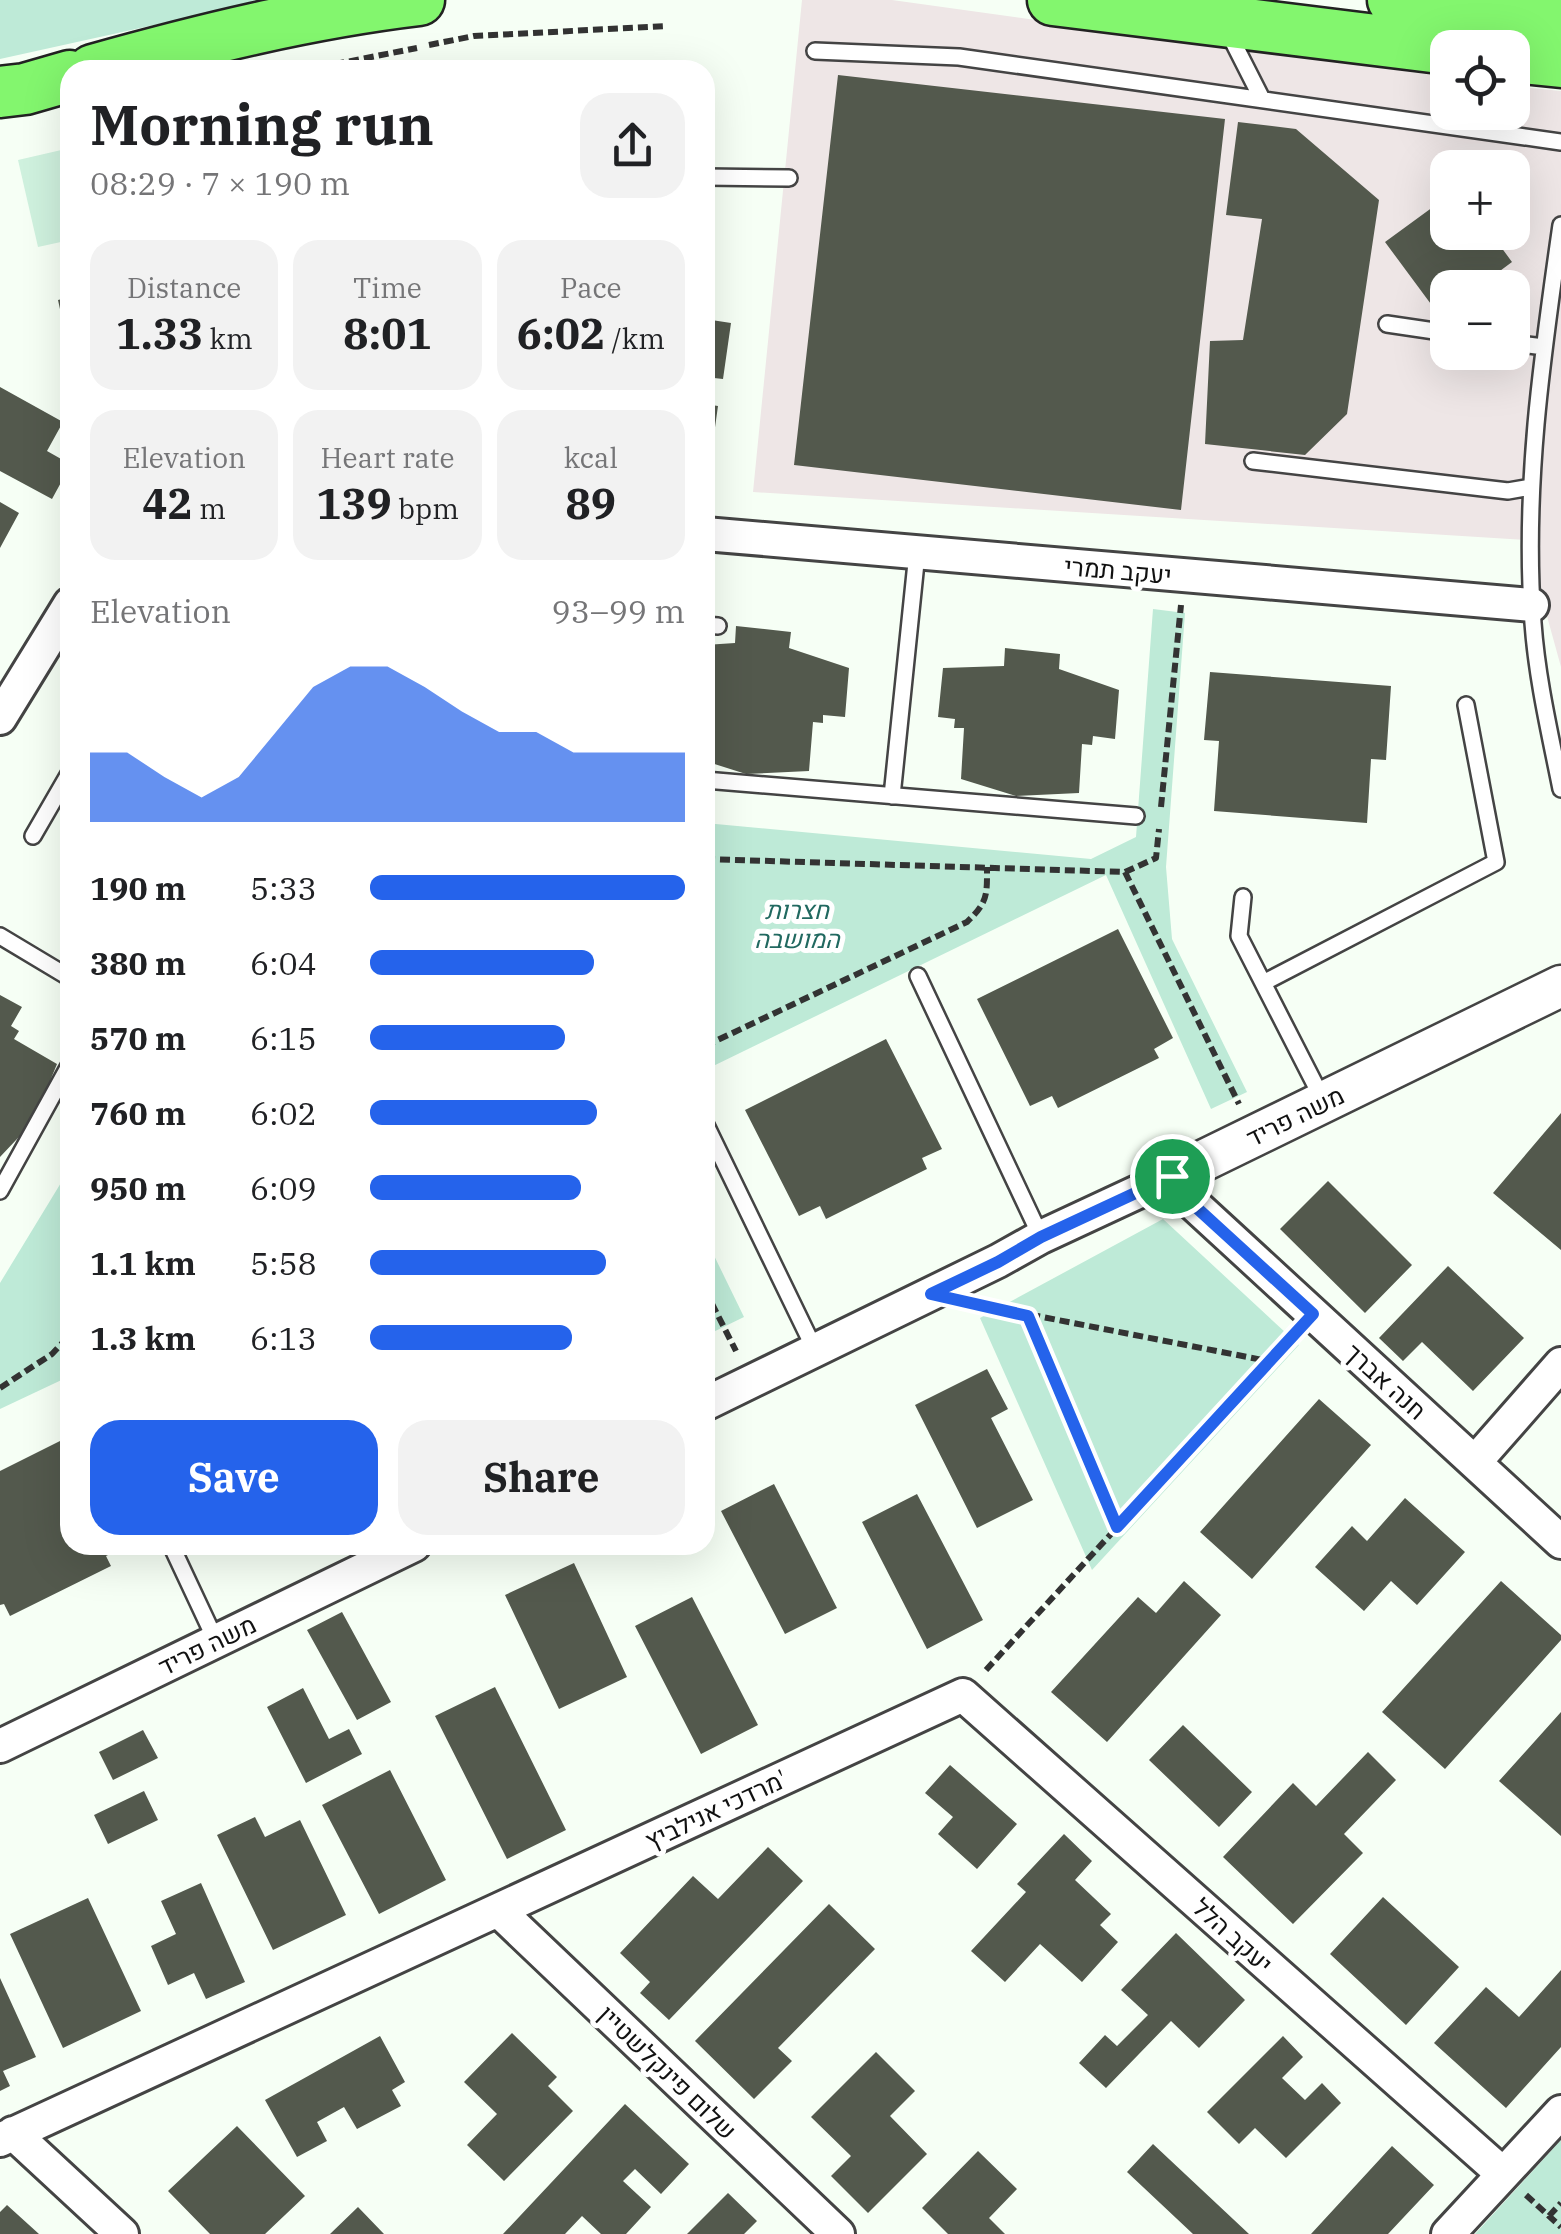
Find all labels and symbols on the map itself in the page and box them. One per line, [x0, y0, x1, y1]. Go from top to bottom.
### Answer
street label: יעקב תמרי [1063, 549, 1173, 591]
park label: חצרות המושבה [754, 893, 841, 955]
street label: משה פריד [1241, 1078, 1349, 1154]
pin [1130, 1134, 1215, 1219]
street label: חנה אברך [1338, 1336, 1434, 1426]
street label: משה פריד [153, 1607, 261, 1683]
street label: מרדכי אנילביץ' [639, 1762, 793, 1856]
street label: יעקב הלל [1186, 1890, 1280, 1980]
street label: שלום פינקלשטיין [592, 1998, 744, 2146]

